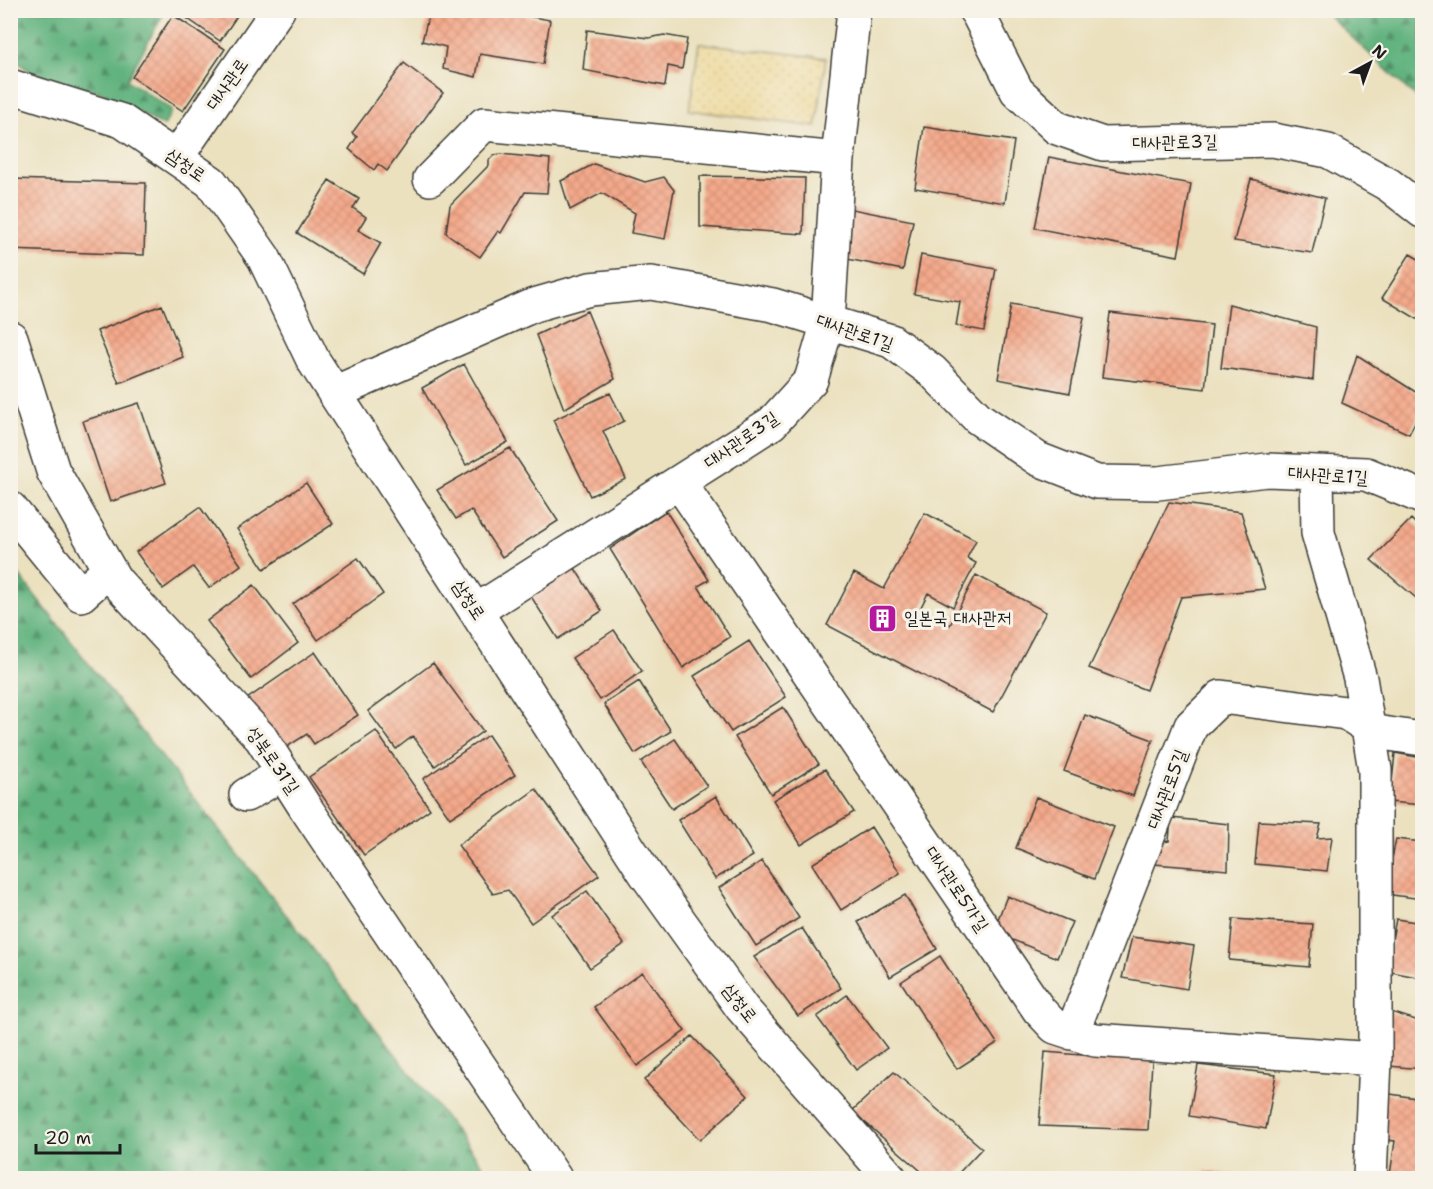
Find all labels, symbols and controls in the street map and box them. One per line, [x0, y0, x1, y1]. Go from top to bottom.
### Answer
north arrow [1340, 33, 1400, 93]
text: N [1368, 40, 1391, 64]
street label: 대사관로 [201, 53, 253, 115]
street label: 대사관로3길 [1132, 129, 1218, 155]
street label: 삼청로 [161, 143, 211, 187]
street label: 대사관로1길 [813, 308, 897, 357]
street label: 대사관로3길 [699, 405, 783, 474]
street label: 대사관로1길 [1287, 460, 1369, 490]
street label: 삼청로 [447, 575, 491, 625]
building icon: 일본국 대사관저 [867, 602, 899, 634]
place label: 일본국 대사관저 [904, 606, 1012, 630]
street label: 성북로31길 [241, 722, 305, 799]
street label: 대사관로5길 [1141, 745, 1193, 832]
street label: 대사관로5가길 [920, 842, 995, 937]
street label: 삼청로 [717, 978, 763, 1028]
scale bar [36, 1117, 120, 1155]
text: 20 m [45, 1126, 91, 1150]

